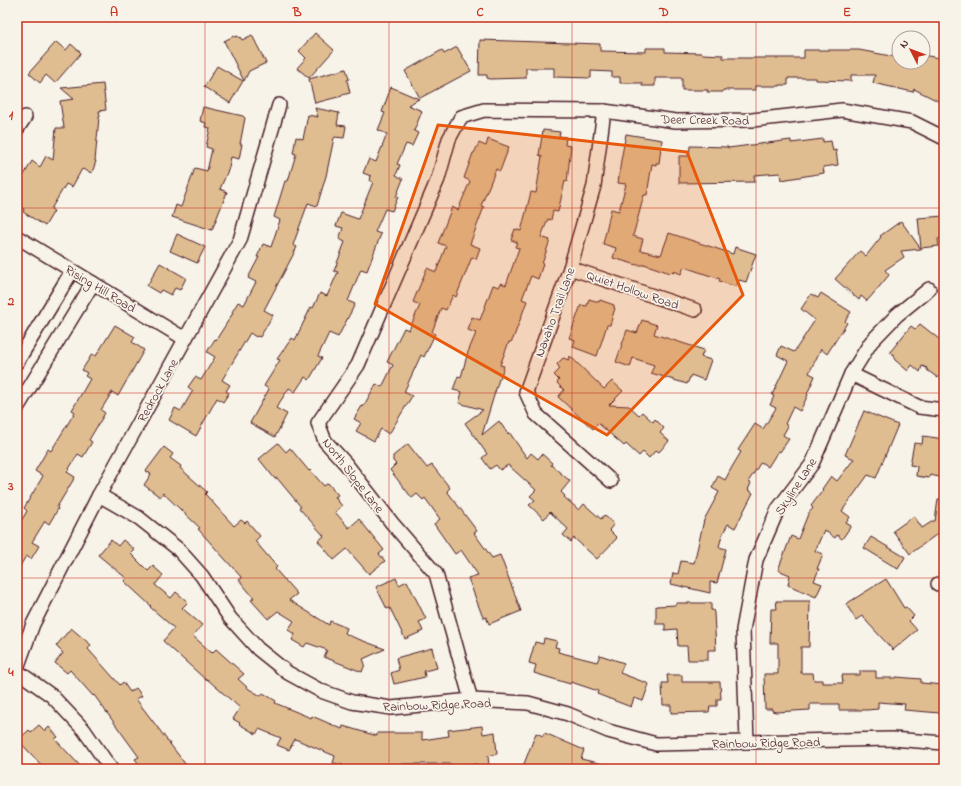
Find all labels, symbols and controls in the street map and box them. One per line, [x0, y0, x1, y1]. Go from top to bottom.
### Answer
text: A [110, 3, 118, 22]
text: B [292, 3, 302, 22]
text: C [476, 3, 484, 22]
text: D [658, 3, 669, 22]
text: E [843, 3, 851, 22]
north arrow [891, 30, 931, 70]
text: N [896, 36, 913, 52]
text: 1 [9, 106, 14, 125]
street label: Deer Creek Road [660, 110, 750, 131]
street label: Rising Hill Road [61, 261, 140, 319]
street label: Navaho Trail Lane [530, 265, 581, 360]
street label: Quiet Hollow Road [584, 266, 682, 315]
text: 2 [7, 292, 15, 311]
street label: Redrock Lane [133, 355, 184, 426]
street label: North Slope Lane [317, 434, 388, 518]
street label: Skyline Lane [770, 454, 823, 520]
text: 3 [7, 477, 14, 496]
text: 4 [7, 663, 14, 682]
street label: Rainbow Ridge Road [383, 694, 492, 718]
street label: Rainbow Ridge Road [712, 733, 821, 755]

